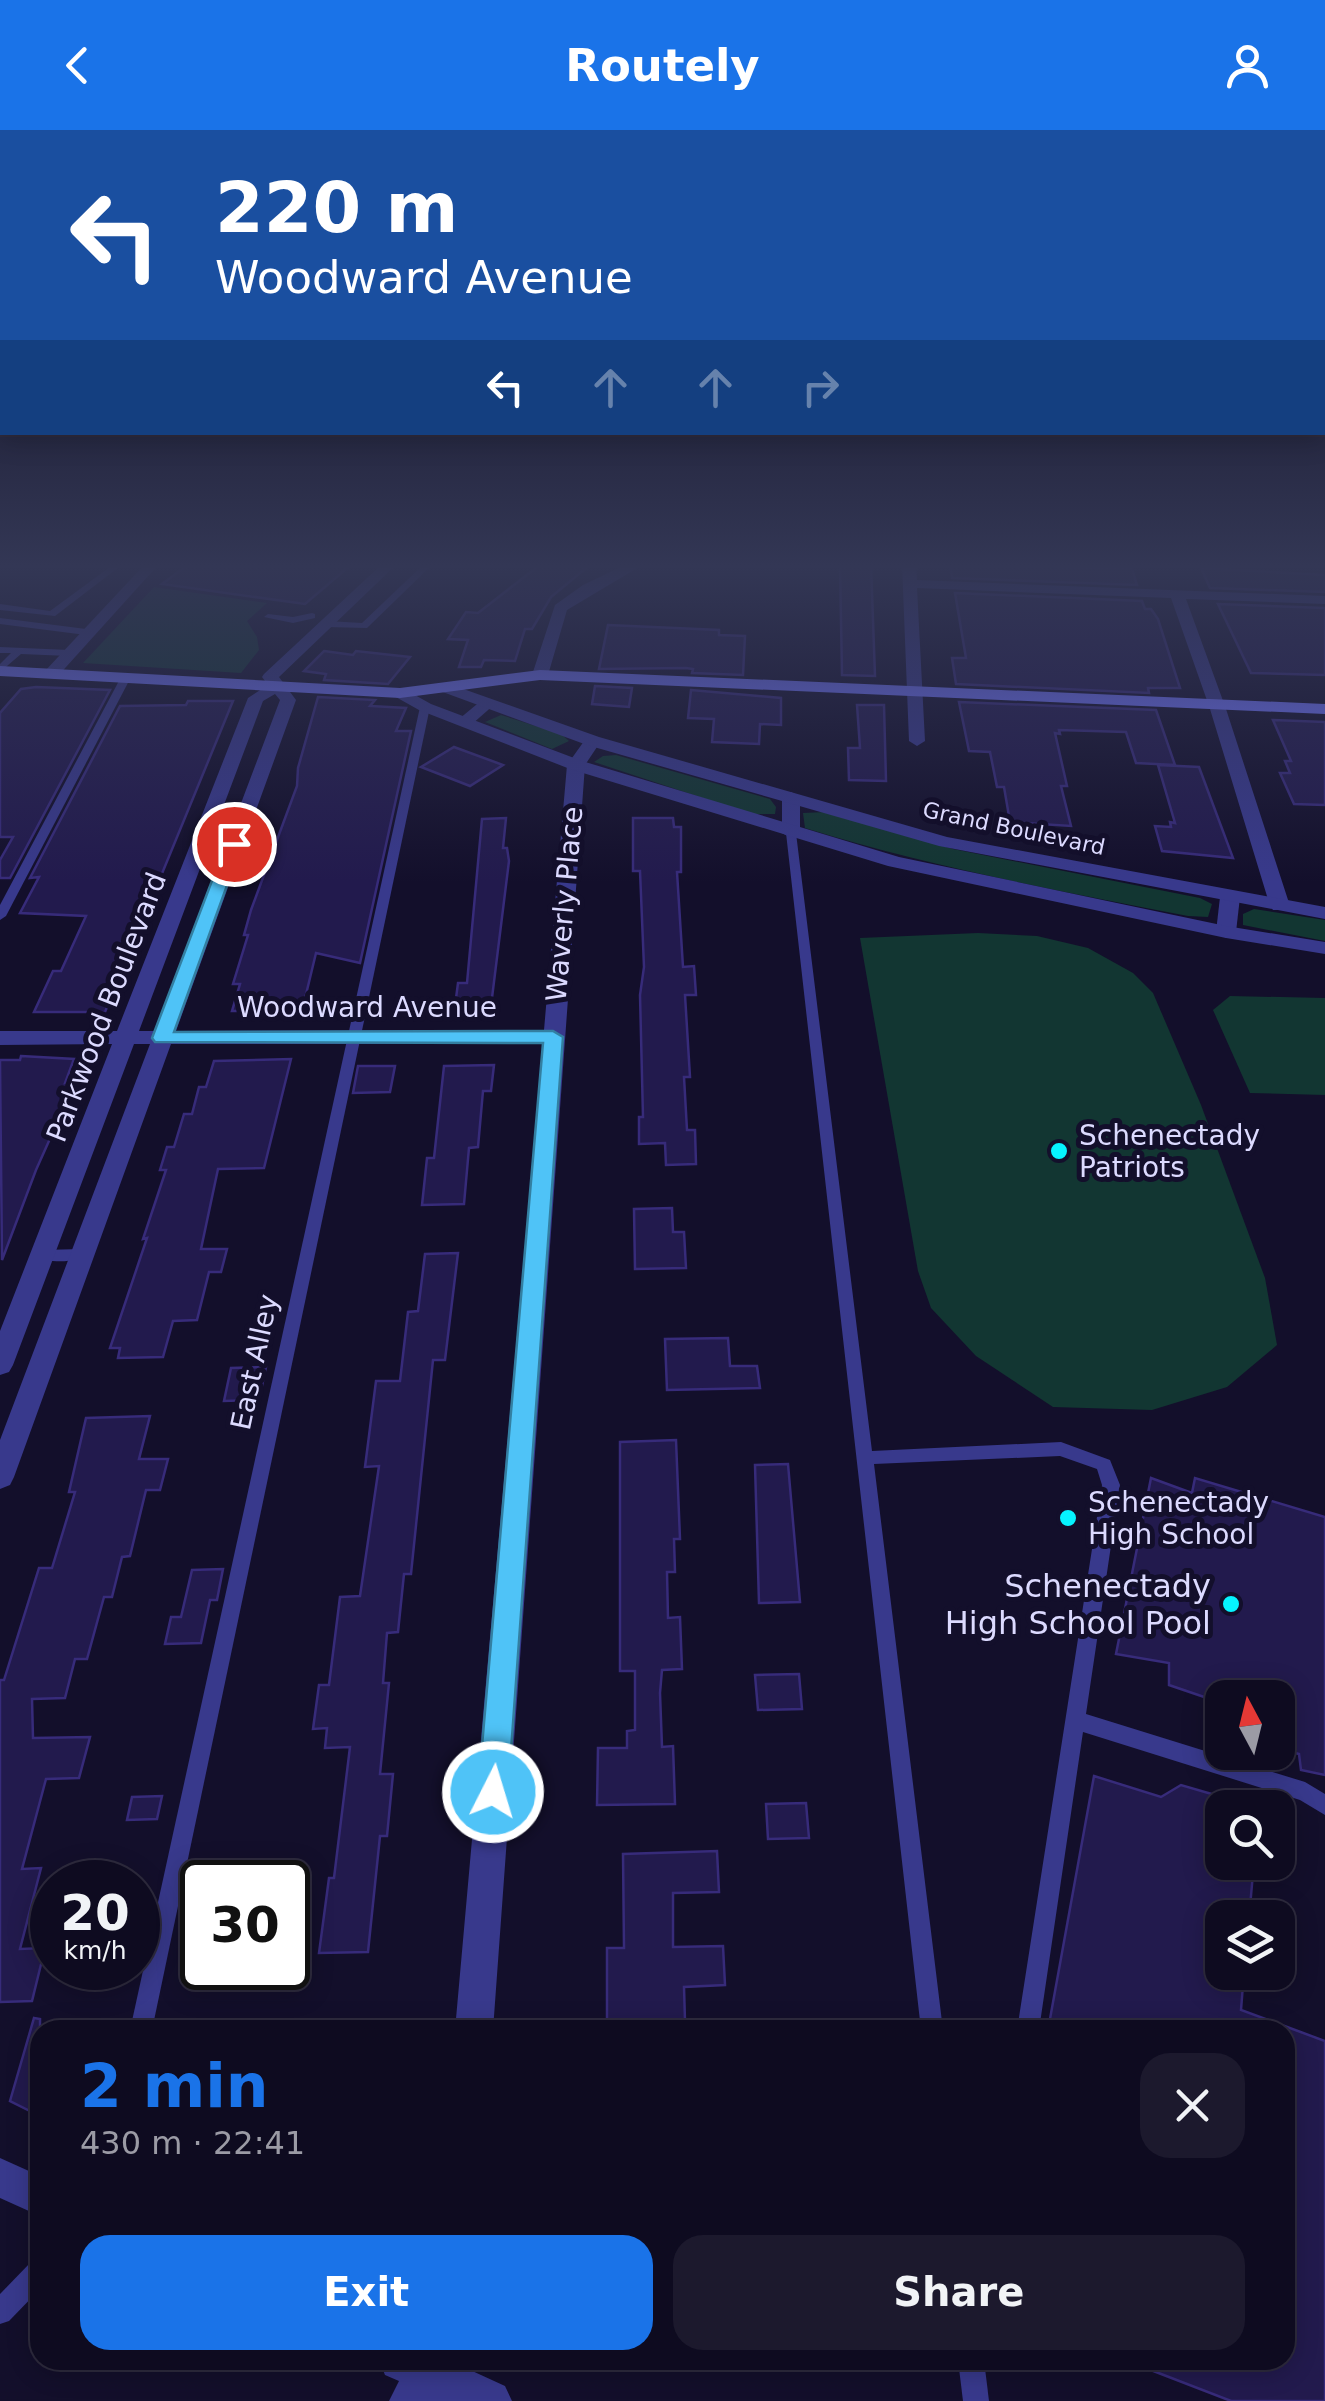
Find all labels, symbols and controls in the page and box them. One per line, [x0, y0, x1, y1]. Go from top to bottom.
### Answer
icon: back [50, 38, 105, 93]
icon: person [1220, 38, 1275, 93]
text: Routely [565, 39, 760, 92]
text: 220 m [215, 167, 458, 249]
icon: left [50, 170, 180, 300]
text: Woodward Avenue [215, 251, 633, 304]
icon: left [478, 360, 533, 415]
icon: ahead [583, 360, 638, 415]
icon: ahead [688, 360, 743, 415]
icon: right [793, 360, 848, 415]
street label: Grand Boulevard [920, 797, 1107, 860]
pin [192, 802, 277, 887]
street label: Waverly Place [540, 805, 589, 1003]
icon: arrive [207, 817, 262, 872]
street label: Parkwood Boulevard [40, 868, 173, 1147]
street label: Woodward Avenue [237, 991, 497, 1024]
place label: Schenectady Patriots [1079, 1119, 1260, 1184]
marker: Schenectady Patriots [1048, 1140, 1070, 1162]
street label: East Alley [224, 1291, 285, 1433]
place label: Schenectady High School [1088, 1486, 1269, 1551]
marker: Schenectady High School [1057, 1507, 1079, 1529]
place label: Schenectady High School Pool [945, 1567, 1211, 1642]
marker: Schenectady High School Pool [1220, 1593, 1242, 1615]
north arrow [1205, 1680, 1295, 1770]
map controls [1205, 1680, 1295, 1990]
position arrow [441, 1740, 545, 1844]
button: search [1205, 1790, 1295, 1880]
speed limit sign: 30 [180, 1860, 310, 1990]
text: 20 [60, 1884, 130, 1942]
button: layers [1205, 1900, 1295, 1990]
text: km/h [63, 1936, 127, 1965]
text: 2 min [80, 2051, 268, 2121]
button: close [1140, 2053, 1245, 2158]
text: 430 m · 22:41 [80, 2124, 305, 2162]
button: Exit [80, 2235, 653, 2350]
button: Share [673, 2235, 1245, 2350]

